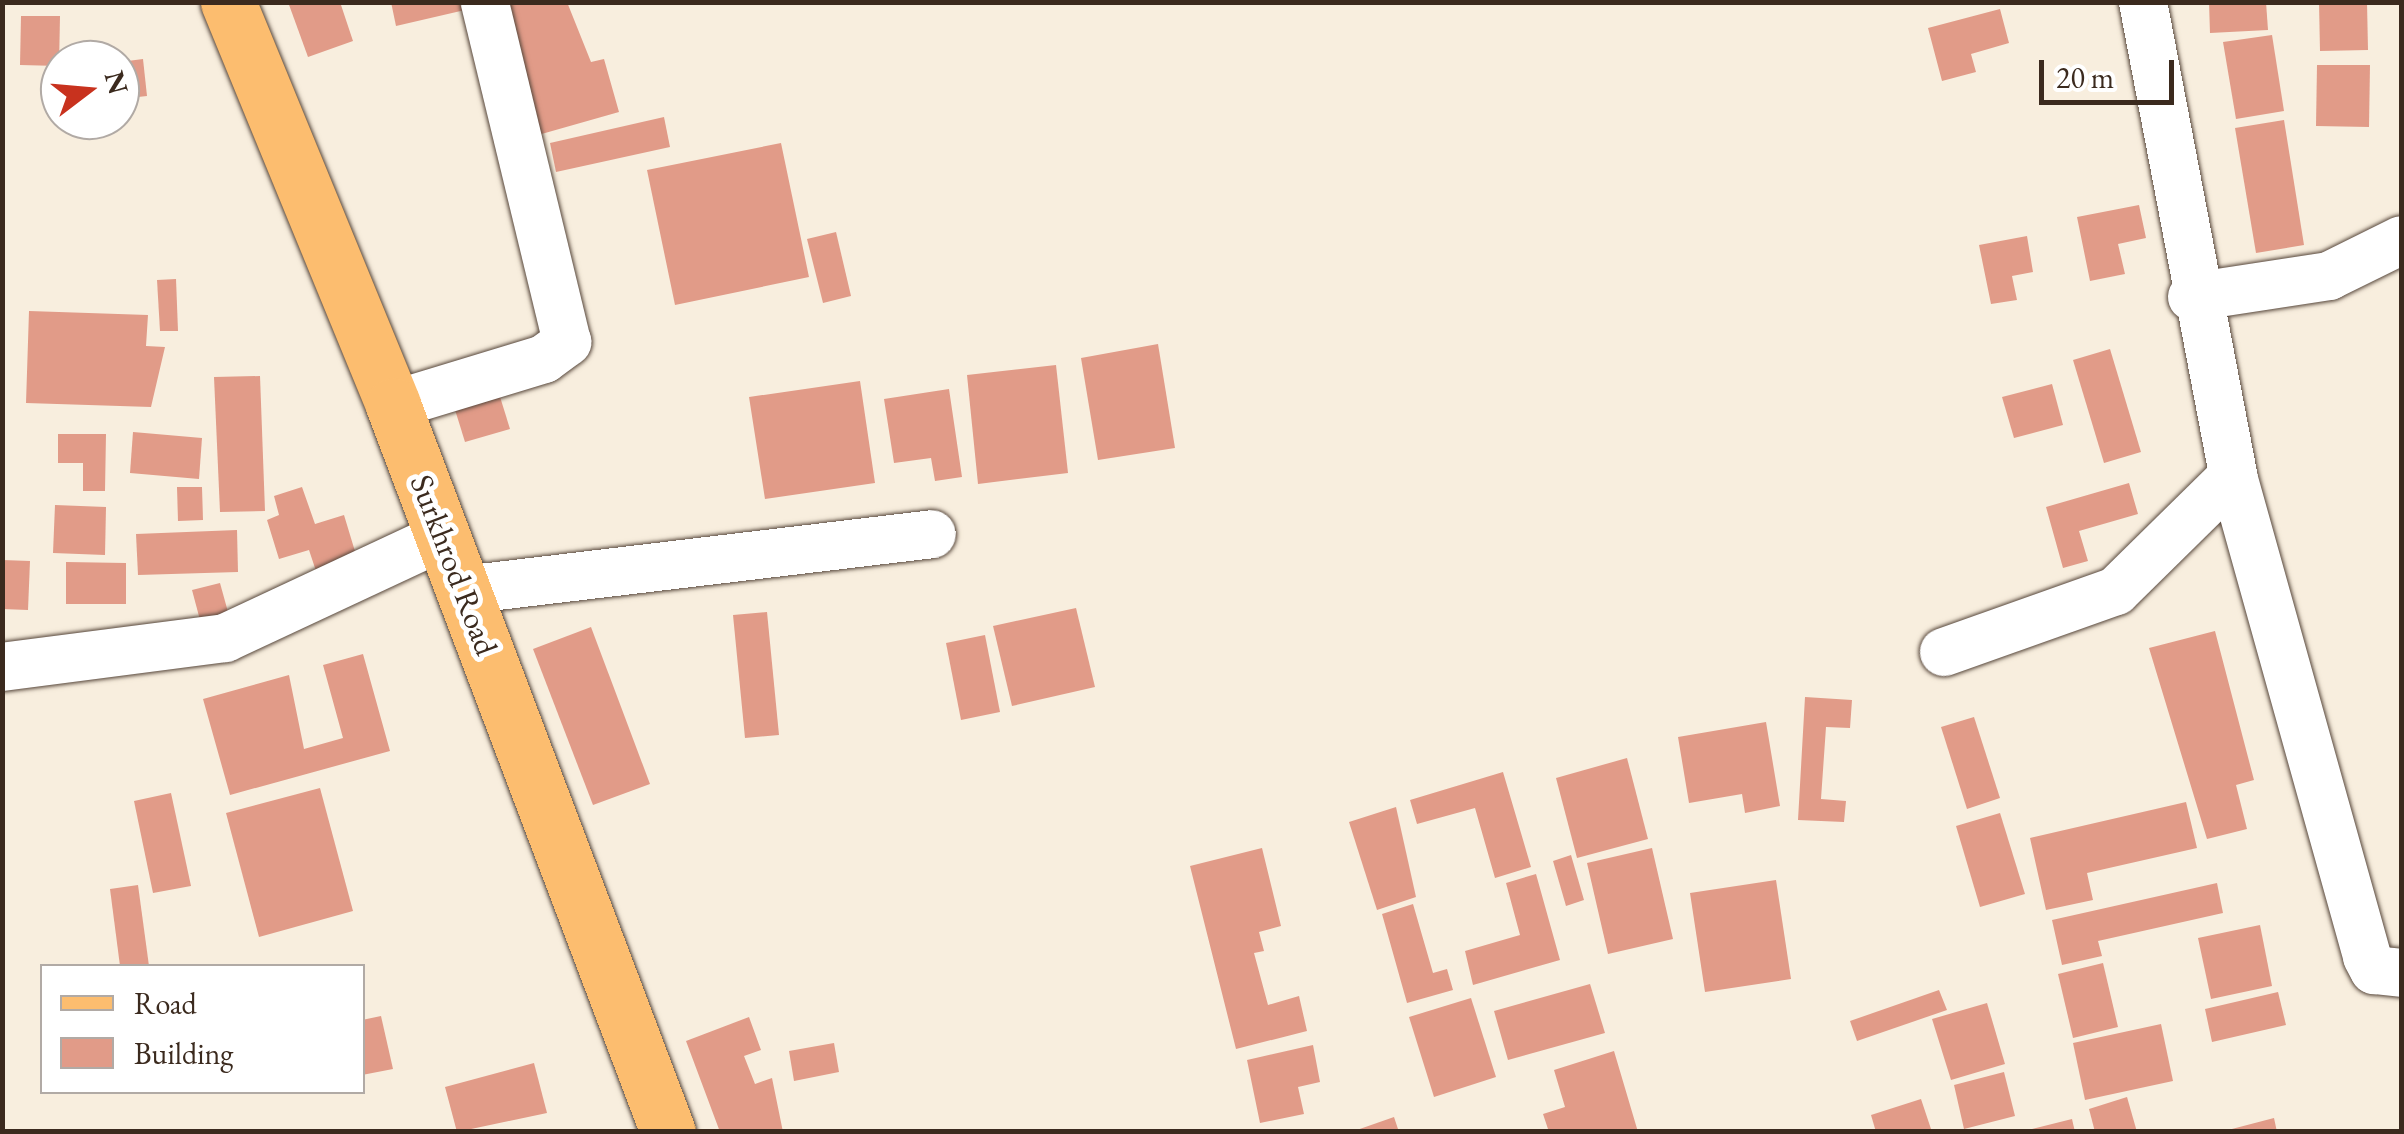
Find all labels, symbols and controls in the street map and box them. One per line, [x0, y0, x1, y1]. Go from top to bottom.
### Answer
north arrow [40, 40, 140, 140]
scale bar [2044, 40, 2179, 102]
text: 20 m [2056, 58, 2114, 97]
text: N [96, 66, 137, 98]
street label: Surkhrod Road [402, 469, 506, 661]
legend [40, 964, 365, 1094]
text: Road [134, 984, 197, 1023]
text: Building [134, 1034, 233, 1073]

